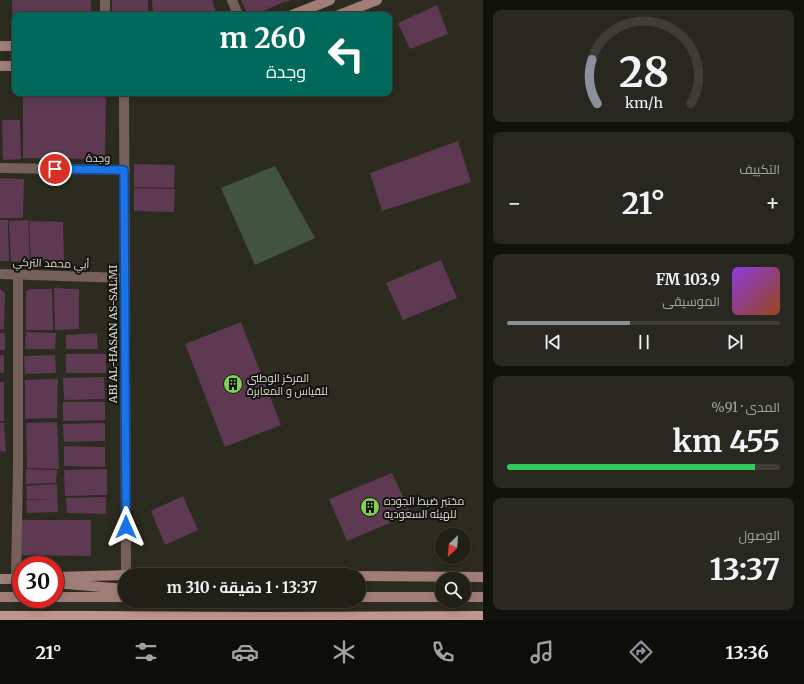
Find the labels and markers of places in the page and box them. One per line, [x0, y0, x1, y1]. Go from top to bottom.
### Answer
pin [38, 152, 72, 186]
place label: المركز الوطني للقياس و المعابرة [247, 371, 328, 398]
building icon: المركز الوطني للقياس و المعابرة [222, 373, 244, 395]
place label: مختبر ضبط الجوده للهيئه السعوديه [384, 494, 464, 521]
building icon: مختبر ضبط الجوده للهيئه السعوديه [359, 496, 381, 518]

